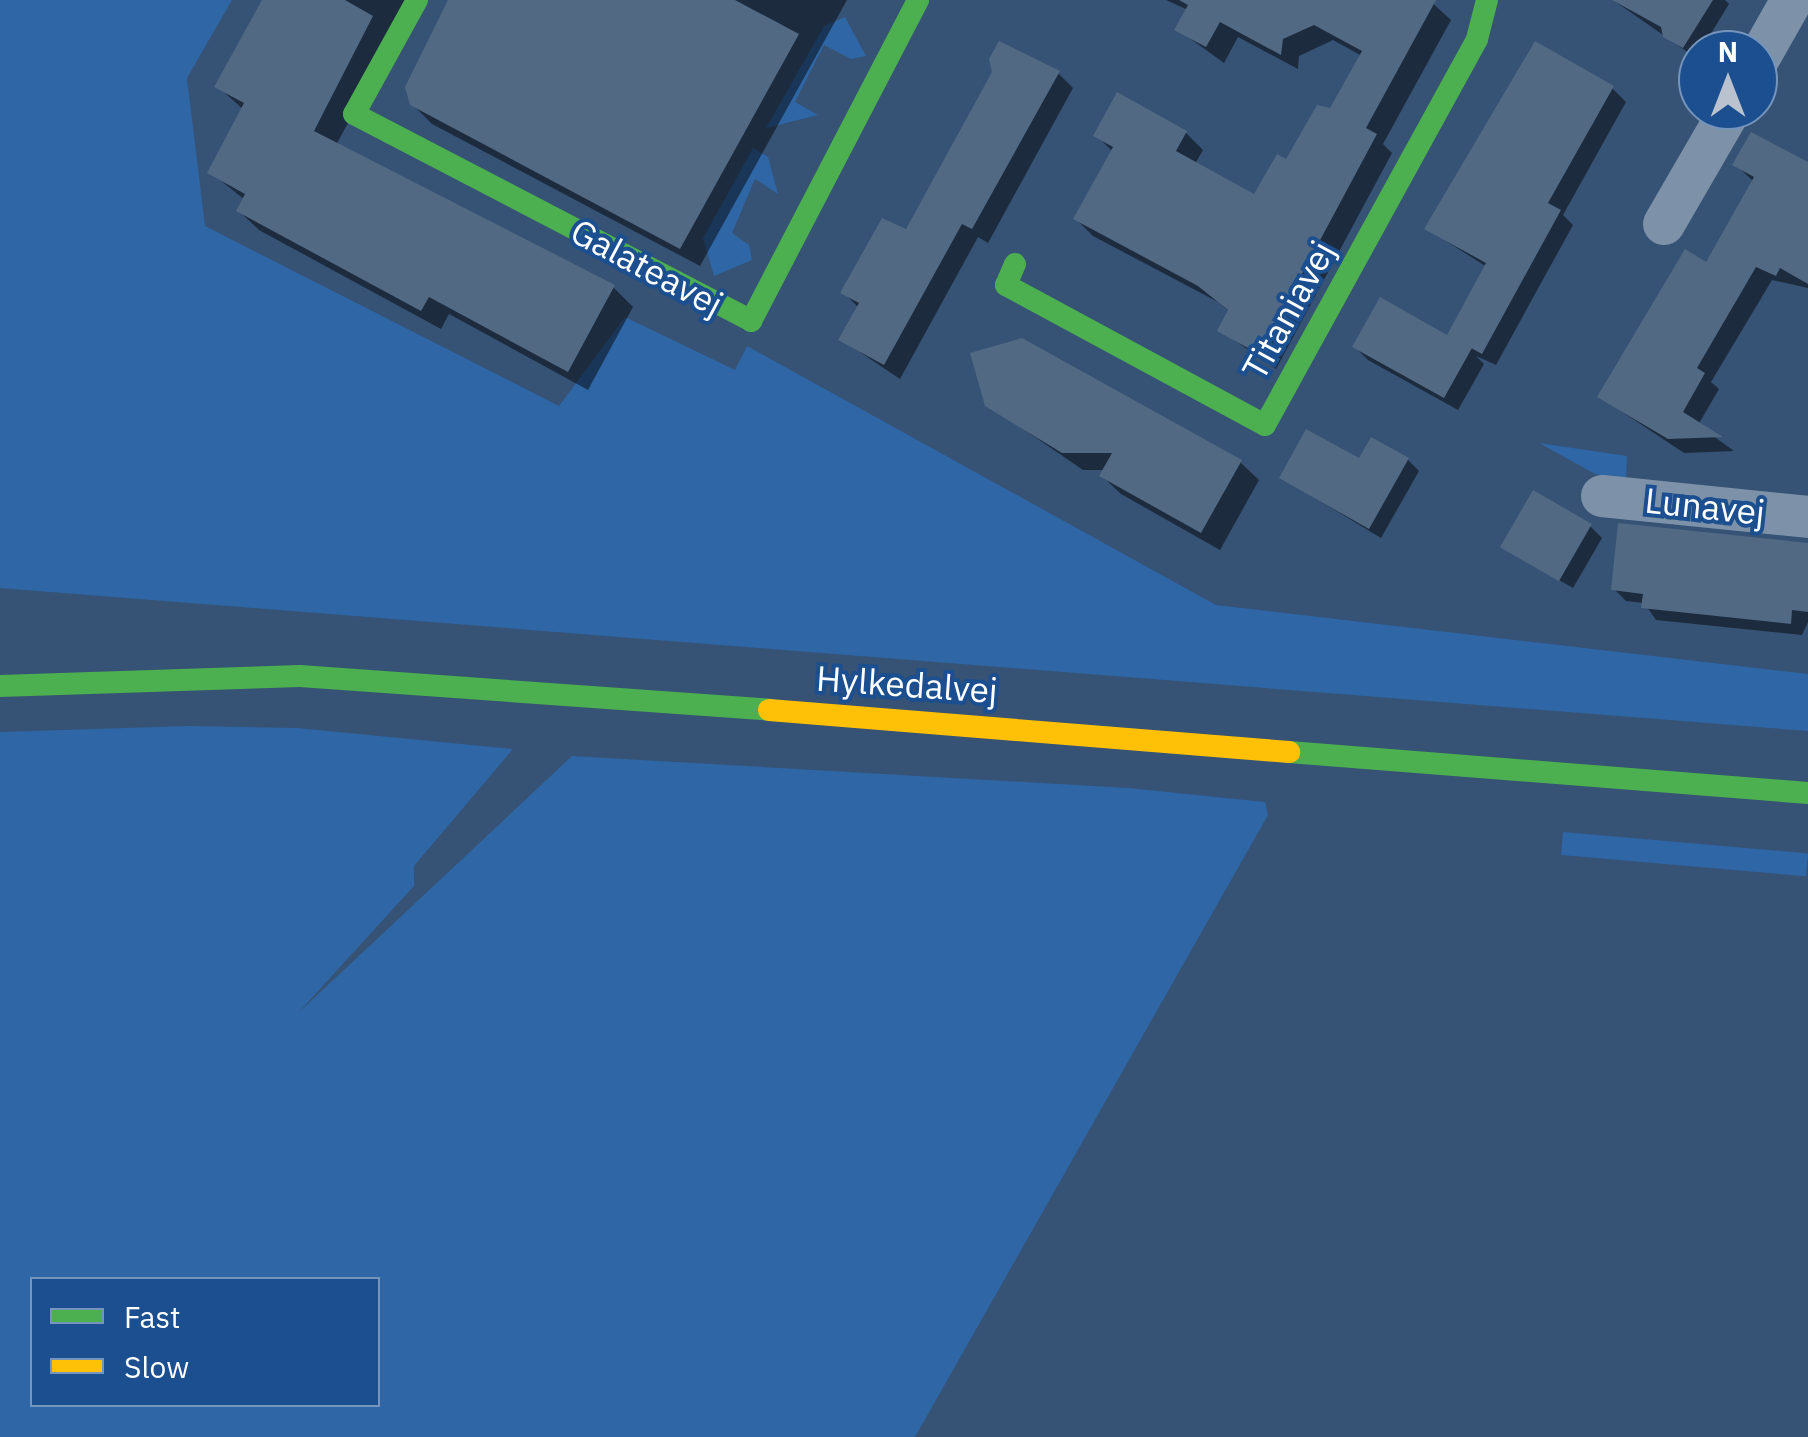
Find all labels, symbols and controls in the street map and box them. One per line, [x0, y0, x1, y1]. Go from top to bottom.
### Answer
north arrow [1678, 30, 1778, 130]
text: N [1718, 33, 1738, 70]
street label: Galateavej [564, 210, 730, 324]
street label: Titaniavej [1233, 233, 1343, 387]
street label: Lunavej [1643, 479, 1767, 533]
street label: Hylkedalvej [815, 657, 999, 711]
legend [30, 1277, 380, 1407]
text: Fast [124, 1297, 181, 1336]
text: Slow [124, 1347, 189, 1386]

